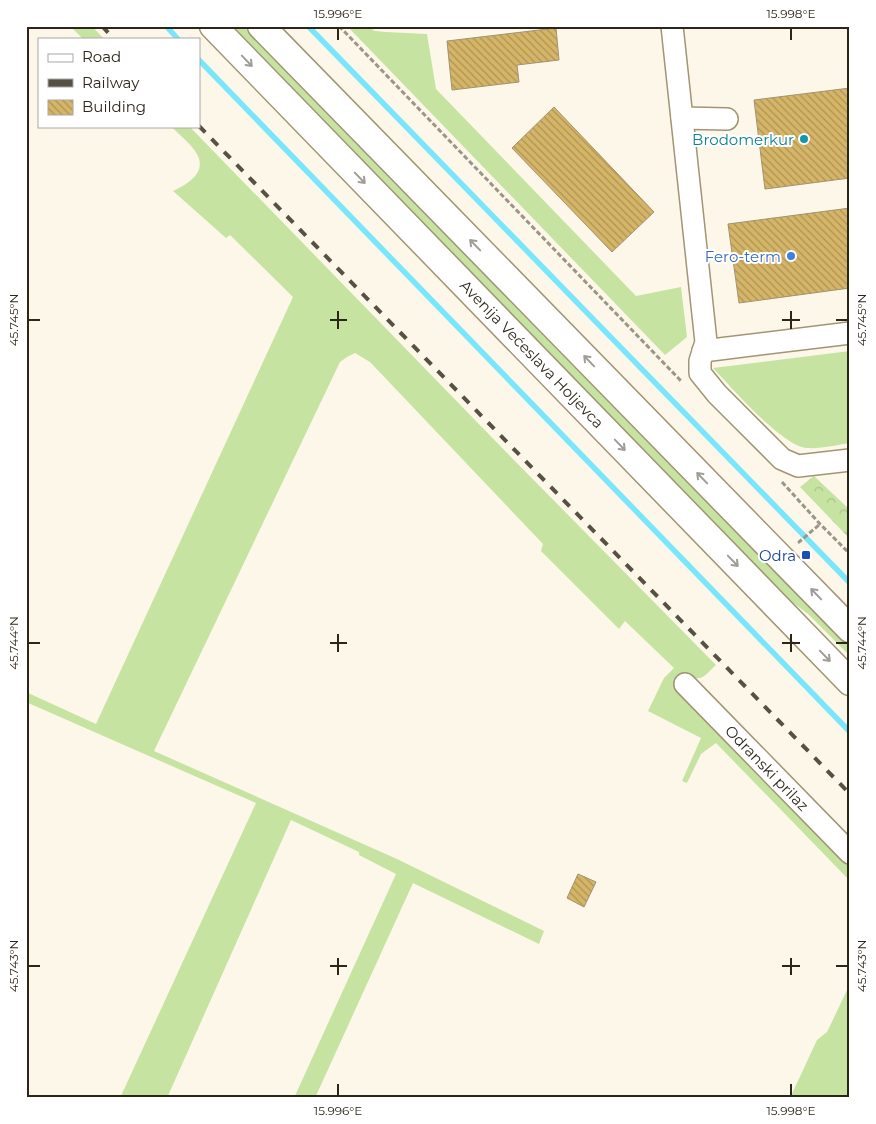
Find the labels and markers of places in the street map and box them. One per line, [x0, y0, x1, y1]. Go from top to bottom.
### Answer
place label: Brodomerkur [692, 130, 794, 149]
marker: Brodomerkur [798, 133, 810, 145]
place label: Fero-term [705, 247, 781, 266]
marker: Fero-term [785, 250, 797, 262]
place label: Odra [759, 546, 796, 565]
marker: Odra [800, 549, 812, 561]

